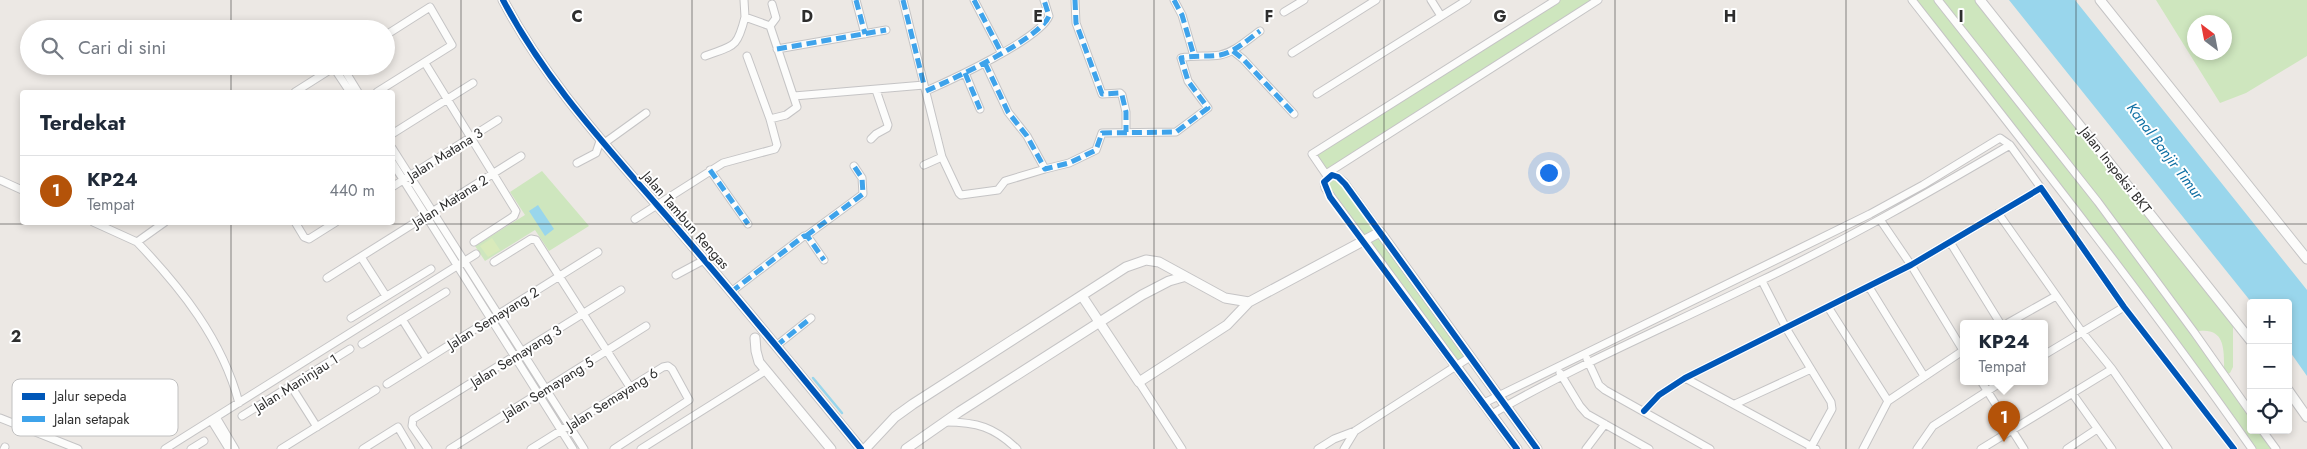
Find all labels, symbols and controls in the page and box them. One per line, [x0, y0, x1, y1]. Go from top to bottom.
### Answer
text: C [571, 5, 583, 28]
text: D [801, 5, 813, 28]
text: E [1033, 5, 1043, 28]
text: F [1265, 5, 1273, 28]
text: G [1493, 5, 1507, 28]
text: H [1724, 5, 1736, 28]
text: I [1958, 5, 1964, 28]
north arrow [2187, 15, 2232, 60]
search box [20, 20, 395, 75]
icon: search [38, 34, 66, 62]
text: Cari di sini [78, 34, 166, 61]
water label: Kanal Banjir Timur [2121, 98, 2209, 205]
text: Terdekat [40, 108, 125, 138]
street label: Jalan Inspeksi BKT [2074, 121, 2157, 218]
street label: Jalan Matana 3 [402, 123, 487, 186]
your location [1536, 160, 1562, 186]
street label: Jalan Tambun Rengas [636, 165, 734, 274]
text: KP24 [87, 166, 138, 193]
street label: Jalan Matana 2 [407, 170, 492, 233]
text: 1 [52, 179, 60, 202]
text: 440 m [329, 179, 375, 202]
text: Tempat [87, 193, 134, 216]
street label: Jalan Semayang 2 [442, 282, 543, 355]
map controls [2247, 299, 2292, 434]
button: + [2247, 299, 2292, 344]
street label: Jalan Semayang 3 [465, 320, 566, 393]
popup [1960, 320, 2048, 385]
text: 2 [11, 325, 21, 348]
text: KP24 [1979, 328, 2029, 355]
button: − [2247, 344, 2292, 389]
street label: Jalan Maninjau 1 [248, 349, 342, 418]
street label: Jalan Semayang 5 [497, 352, 598, 425]
text: Tempat [1979, 355, 2026, 378]
street label: Jalan Semayang 6 [561, 363, 662, 436]
legend [12, 379, 178, 436]
text: Jalur sepeda [52, 386, 126, 406]
button: locate [2247, 389, 2292, 434]
pin: 1 [1988, 401, 2020, 442]
text: Jalan setapak [52, 409, 130, 429]

